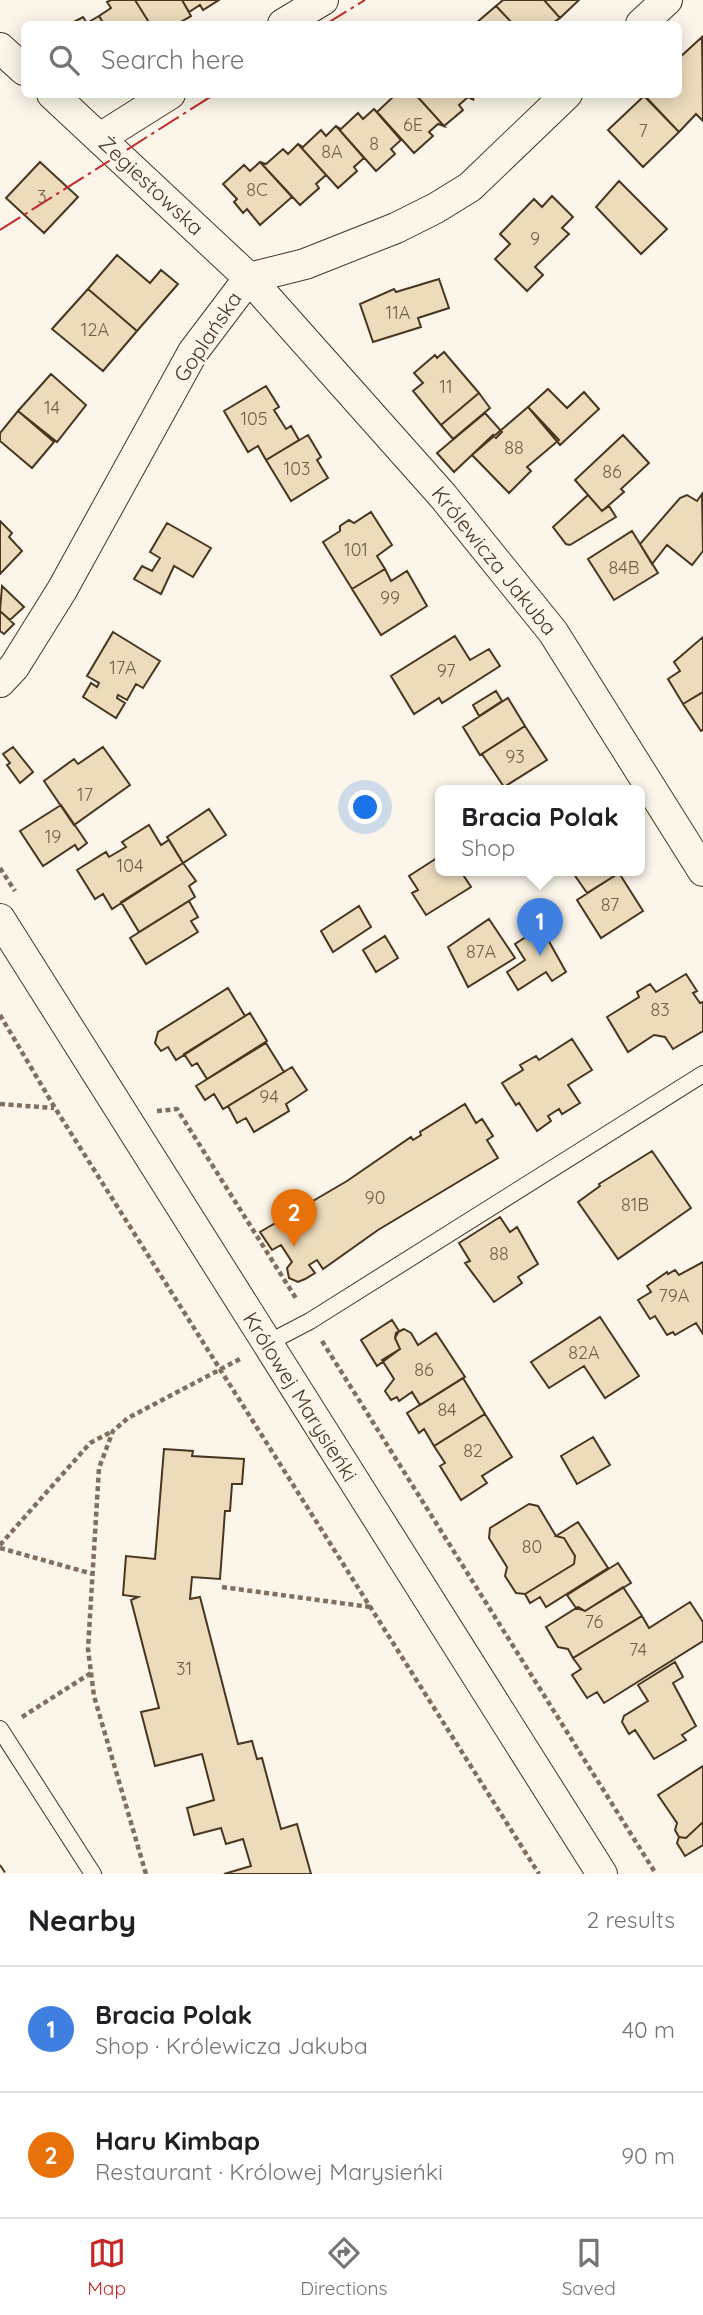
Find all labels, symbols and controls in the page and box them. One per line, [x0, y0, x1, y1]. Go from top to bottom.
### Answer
search box [21, 21, 682, 98]
icon: search [45, 41, 83, 79]
text: Search here [101, 43, 245, 76]
house number: 6E [403, 113, 423, 136]
house number: 7 [638, 119, 648, 142]
street label: Żegiestowska [94, 130, 209, 240]
house number: 8 [369, 132, 379, 155]
house number: 8A [321, 140, 343, 163]
house number: 8C [246, 178, 268, 201]
house number: 3 [37, 185, 47, 208]
house number: 9 [530, 227, 540, 250]
street label: Goplańska [167, 286, 247, 387]
house number: 11A [386, 301, 411, 324]
house number: 12A [81, 318, 109, 341]
house number: 11 [439, 375, 453, 398]
house number: 14 [44, 396, 60, 419]
house number: 105 [240, 407, 268, 430]
house number: 88 [504, 436, 524, 459]
house number: 103 [284, 457, 310, 480]
house number: 86 [602, 460, 622, 483]
street label: Królewicza Jakuba [427, 481, 563, 640]
house number: 101 [344, 538, 368, 561]
house number: 84B [609, 556, 639, 579]
house number: 99 [380, 586, 400, 609]
house number: 17A [109, 656, 137, 679]
house number: 97 [437, 659, 455, 682]
house number: 93 [505, 745, 525, 768]
house number: 17 [77, 783, 93, 806]
popup [435, 785, 645, 876]
your location [348, 790, 382, 824]
text: Bracia Polak [461, 800, 619, 833]
house number: 19 [45, 825, 61, 848]
text: Shop [461, 833, 515, 862]
house number: 104 [117, 854, 143, 877]
house number: 87 [601, 893, 619, 916]
pin: 1 [517, 898, 563, 956]
house number: 87A [466, 940, 496, 963]
house number: 83 [650, 998, 670, 1021]
house number: 94 [259, 1085, 279, 1108]
house number: 90 [365, 1186, 385, 1209]
pin: 2 [271, 1189, 317, 1247]
house number: 81B [621, 1193, 649, 1216]
house number: 88 [489, 1242, 509, 1265]
house number: 79A [659, 1284, 690, 1307]
street label: Królowej Marysieńki [238, 1307, 364, 1486]
house number: 82A [568, 1341, 600, 1364]
house number: 86 [414, 1358, 434, 1381]
house number: 84 [437, 1398, 457, 1421]
house number: 82 [463, 1439, 483, 1462]
house number: 80 [522, 1535, 542, 1558]
house number: 76 [585, 1610, 603, 1633]
house number: 74 [629, 1638, 647, 1661]
house number: 31 [176, 1657, 192, 1680]
text: Nearby [28, 1901, 136, 1939]
text: 2 results [586, 1905, 675, 1934]
text: Bracia Polak [95, 1998, 252, 2031]
text: 1 [47, 2015, 55, 2044]
text: 40 m [622, 2015, 675, 2044]
text: Shop · Królewicza Jakuba [95, 2031, 368, 2060]
text: Haru Kimbap [95, 2124, 260, 2157]
text: 2 [44, 2141, 58, 2170]
text: 90 m [621, 2141, 675, 2170]
text: Restaurant · Królowej Marysieńki [95, 2157, 443, 2186]
tab: Map [87, 2234, 126, 2300]
tab: Directions [300, 2234, 387, 2300]
tab: Saved [562, 2234, 616, 2300]

